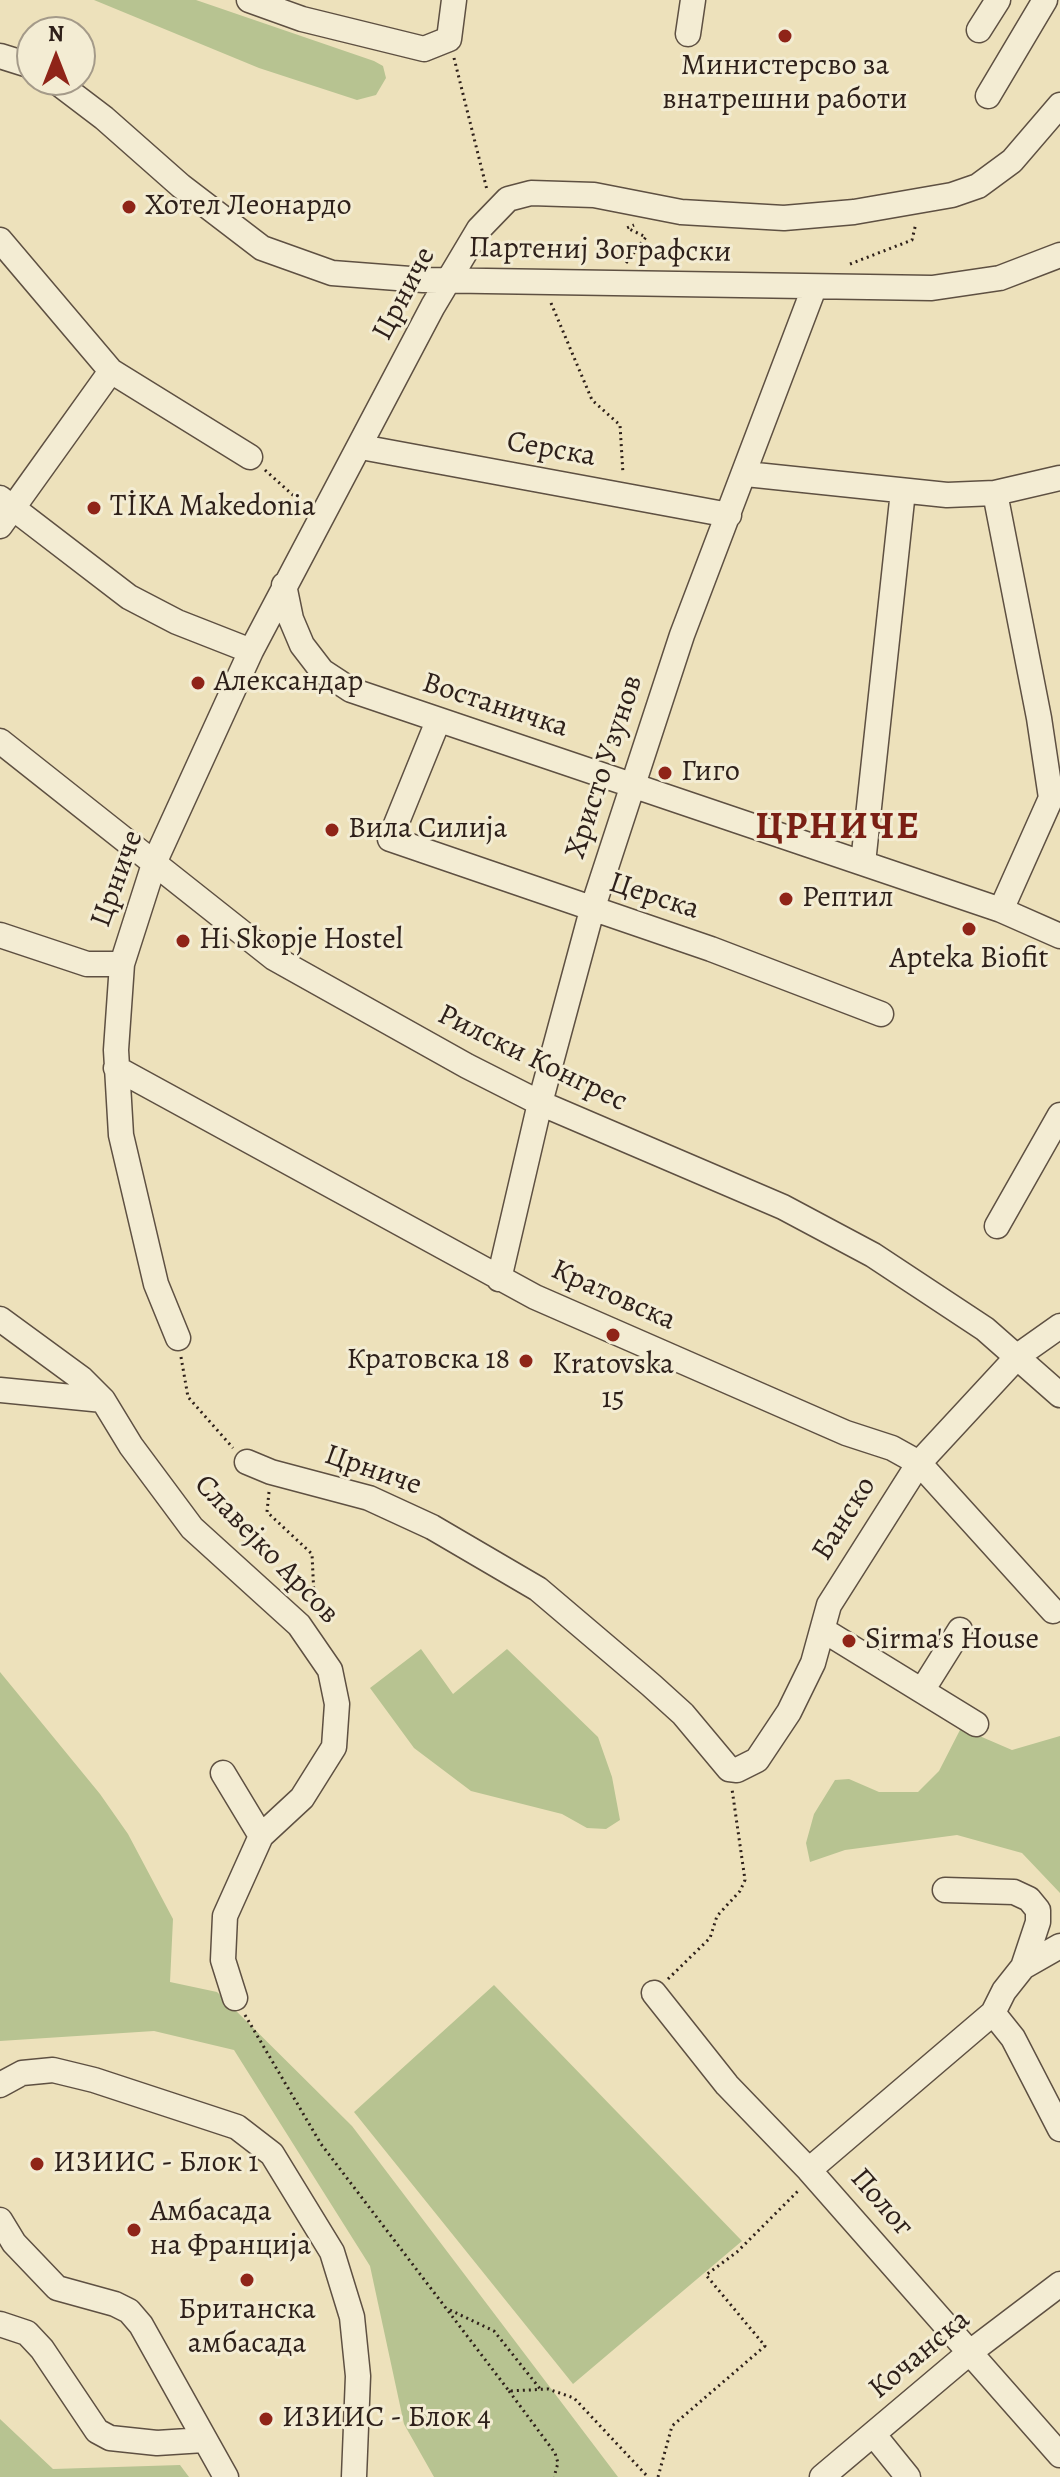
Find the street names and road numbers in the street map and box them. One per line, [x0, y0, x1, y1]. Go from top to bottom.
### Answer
street label: Партениј Зографски [468, 231, 732, 271]
street label: Црниче [366, 241, 444, 347]
street label: Серска [504, 425, 598, 475]
street label: Востаничка [418, 666, 572, 746]
street label: Христо Узунов [558, 671, 652, 863]
street label: Црниче [84, 826, 152, 932]
street label: Церска [604, 866, 704, 928]
street label: Рилски Конгрес [431, 998, 633, 1120]
street label: Кратовска [545, 1253, 681, 1339]
street label: Црниче [320, 1438, 426, 1504]
street label: Славејко Арсов [186, 1468, 346, 1632]
street label: Банско [805, 1470, 885, 1568]
street label: Полог [842, 2162, 920, 2244]
street label: Кочанска [862, 2302, 978, 2408]

